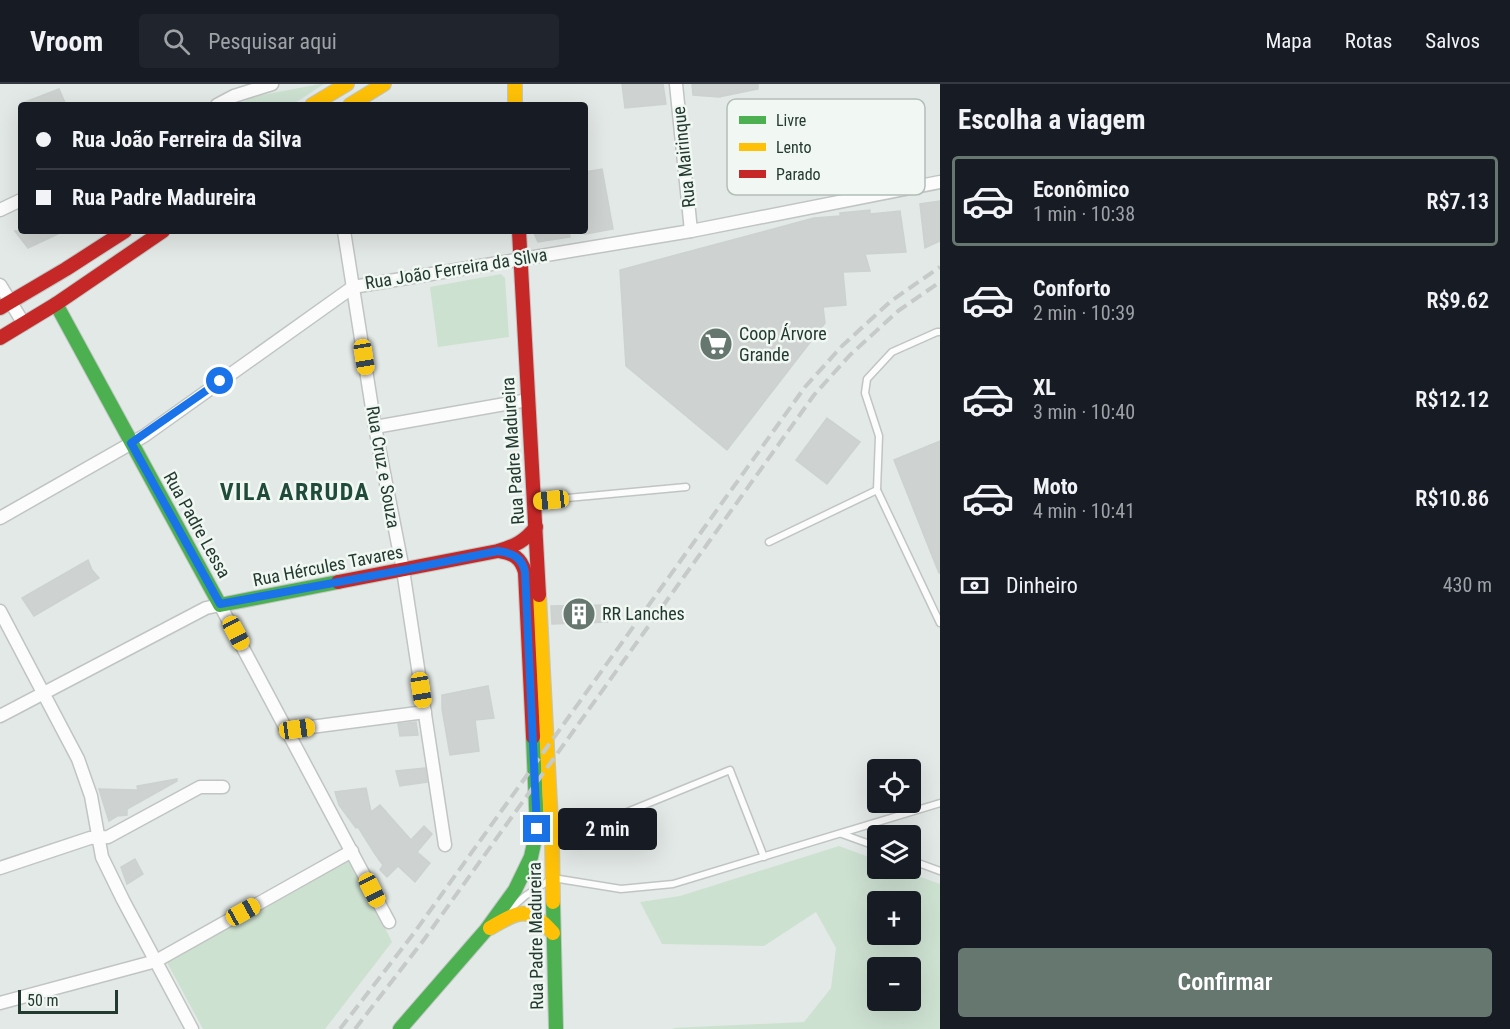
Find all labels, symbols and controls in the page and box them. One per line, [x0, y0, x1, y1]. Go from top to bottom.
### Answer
search box [139, 14, 559, 68]
text: Vroom [30, 25, 103, 58]
icon: search [160, 25, 193, 58]
text: Pesquisar aqui [208, 29, 337, 54]
text: Mapa [1265, 29, 1312, 53]
text: Rotas [1345, 29, 1392, 53]
text: Salvos [1425, 29, 1480, 53]
legend [727, 99, 925, 195]
text: Escolha a viagem [958, 104, 1146, 136]
street label: Rua Mairinque [668, 105, 699, 209]
text: Livre [776, 111, 806, 130]
text: Rua João Ferreira da Silva [72, 127, 302, 152]
text: Lento [776, 138, 811, 157]
text: Parado [776, 165, 821, 184]
icon: car [961, 174, 1015, 228]
text: Econômico [1033, 177, 1129, 202]
text: Rua Padre Madureira [72, 185, 256, 210]
text: R$7.13 [1426, 189, 1489, 214]
text: 1 min · 10:38 [1033, 202, 1135, 226]
street label: Rua João Ferreira da Silva [363, 244, 549, 293]
icon: car [961, 273, 1015, 327]
text: Conforto [1033, 276, 1111, 301]
text: R$9.62 [1426, 288, 1489, 313]
text: 2 min · 10:39 [1033, 301, 1135, 325]
place label: Coop Árvore Grande [739, 323, 827, 365]
supermarket icon: Coop Árvore Grande [698, 326, 734, 362]
car [352, 338, 376, 376]
route start [206, 367, 233, 394]
icon: car [961, 372, 1015, 426]
text: XL [1033, 375, 1056, 400]
street label: Rua Padre Madureira [497, 377, 528, 526]
text: R$12.12 [1415, 387, 1489, 412]
text: 3 min · 10:40 [1033, 400, 1135, 424]
street label: Rua Cruz e Souza [362, 404, 405, 530]
street label: Rua Padre Lessa [160, 468, 235, 582]
icon: car [961, 471, 1015, 525]
text: Moto [1033, 474, 1078, 499]
district label: VILA ARRUDA [220, 478, 370, 506]
text: R$10.86 [1415, 486, 1489, 511]
car [532, 489, 570, 511]
text: 4 min · 10:41 [1033, 499, 1135, 523]
street label: Rua Hércules Tavares [251, 541, 405, 590]
icon: cash [958, 569, 991, 602]
text: Dinheiro [1006, 573, 1078, 598]
text: 430 m [1443, 573, 1492, 597]
building icon: RR Lanches [561, 596, 597, 632]
place label: RR Lanches [602, 603, 685, 624]
car [220, 613, 252, 653]
car [409, 671, 433, 709]
car [278, 718, 316, 740]
map controls [867, 759, 921, 1011]
button: locate [867, 759, 921, 813]
callout: 2 min [558, 808, 657, 850]
route end [523, 815, 550, 842]
text: 2 min [585, 817, 630, 841]
button: layers [867, 825, 921, 879]
street label: Rua Padre Madureira [524, 862, 547, 1010]
car [356, 870, 388, 910]
button: + [867, 891, 921, 945]
car [223, 895, 263, 929]
button: Confirmar [958, 948, 1492, 1017]
button: − [867, 957, 921, 1011]
scale bar [18, 987, 118, 1014]
text: 50 m [27, 991, 59, 1010]

